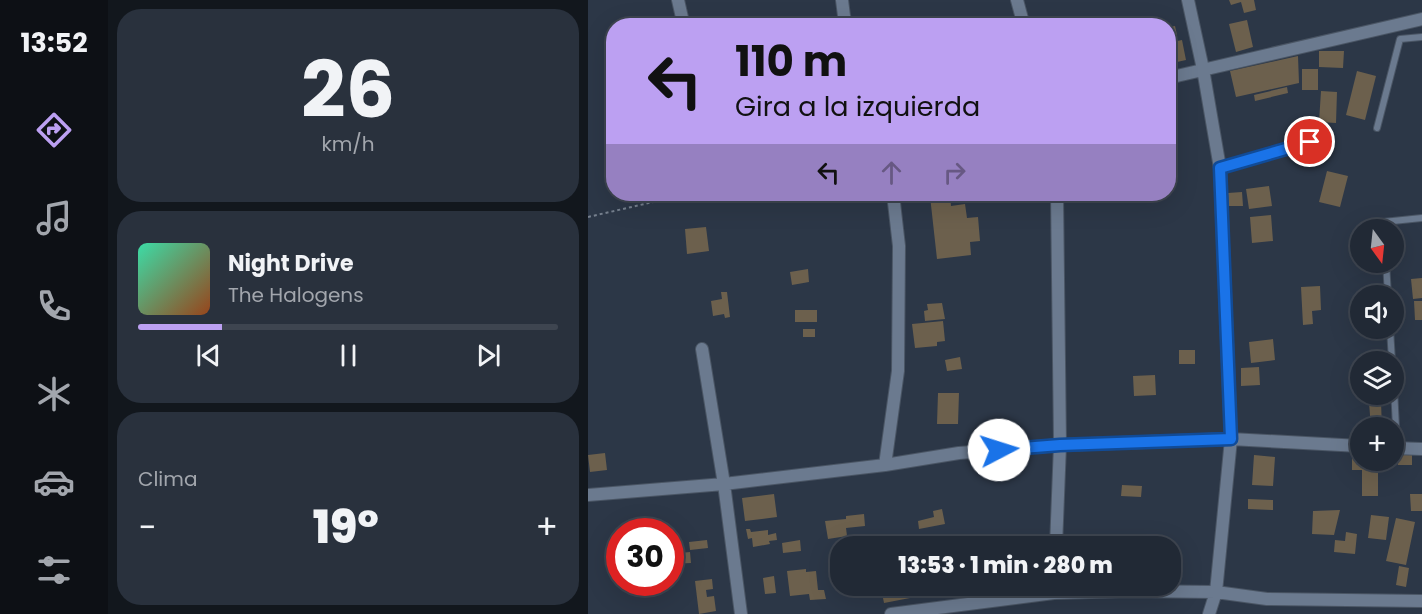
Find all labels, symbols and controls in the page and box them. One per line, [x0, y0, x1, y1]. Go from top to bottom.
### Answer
text: 13:52 [20, 24, 88, 61]
text: 110 m [735, 32, 847, 91]
text: 26 [301, 35, 395, 144]
icon: left [636, 42, 714, 120]
text: Gira a la izquierda [735, 88, 980, 125]
icon: directions [33, 109, 75, 151]
pin [1284, 116, 1335, 167]
icon: arrive [1293, 125, 1326, 158]
text: km/h [321, 130, 375, 158]
icon: left [812, 156, 845, 189]
icon: ahead [875, 156, 908, 189]
icon: right [938, 156, 971, 189]
icon: music [33, 197, 75, 239]
north arrow [1350, 219, 1404, 273]
map controls [1350, 219, 1404, 471]
text: Night Drive [228, 248, 354, 279]
text: The Halogens [228, 281, 364, 309]
icon: phone [33, 285, 75, 327]
button: sound [1350, 285, 1404, 339]
icon: previous [192, 339, 225, 372]
icon: pause [332, 339, 365, 372]
icon: next [472, 339, 505, 372]
button: layers [1350, 351, 1404, 405]
icon: climate [33, 373, 75, 415]
button: + [1350, 417, 1404, 471]
position arrow [967, 418, 1031, 482]
icon: car [33, 461, 75, 503]
text: Clima [138, 465, 197, 493]
text: 19° [313, 496, 379, 559]
text: − [138, 504, 156, 551]
text: + [535, 504, 558, 551]
speed limit sign: 30 [606, 518, 684, 596]
icon: filters [33, 549, 75, 591]
text: 13:53 · 1 min · 280 m [898, 550, 1113, 581]

